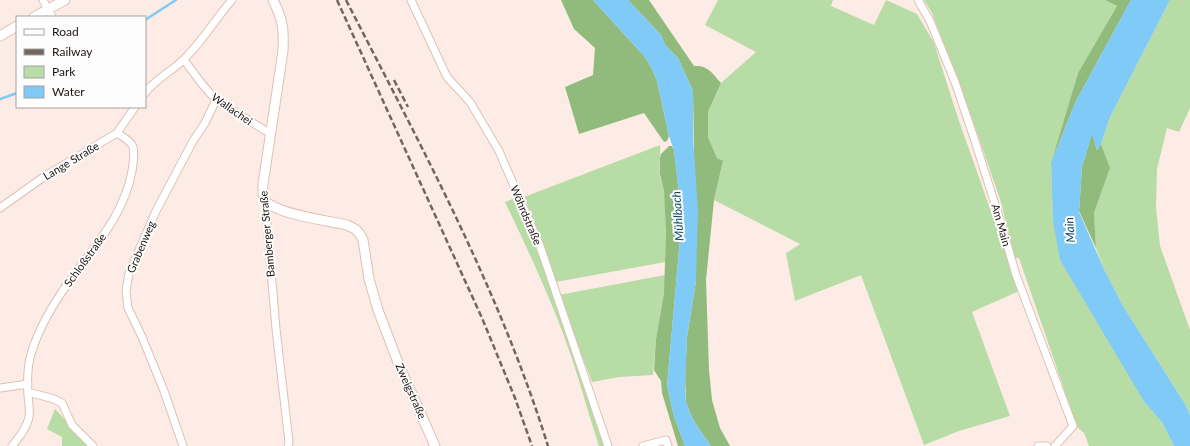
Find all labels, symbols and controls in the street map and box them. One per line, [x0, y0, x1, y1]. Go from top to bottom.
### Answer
legend [16, 16, 146, 108]
text: Road [52, 24, 79, 39]
text: Railway [52, 44, 93, 59]
text: Park [52, 64, 76, 79]
text: Water [52, 84, 85, 99]
street label: Wallachei [209, 90, 255, 128]
street label: Lange Straße [41, 139, 101, 182]
street label: Wöhrdstraße [508, 183, 545, 247]
street label: Bamberger Straße [256, 190, 277, 278]
water label: Mühlbach [668, 191, 687, 241]
street label: Am Main [989, 202, 1014, 248]
water label: Main [1061, 217, 1078, 243]
street label: Grabenweg [124, 218, 157, 275]
street label: Schloßstraße [61, 230, 108, 289]
street label: Zweigstraße [393, 361, 430, 421]

